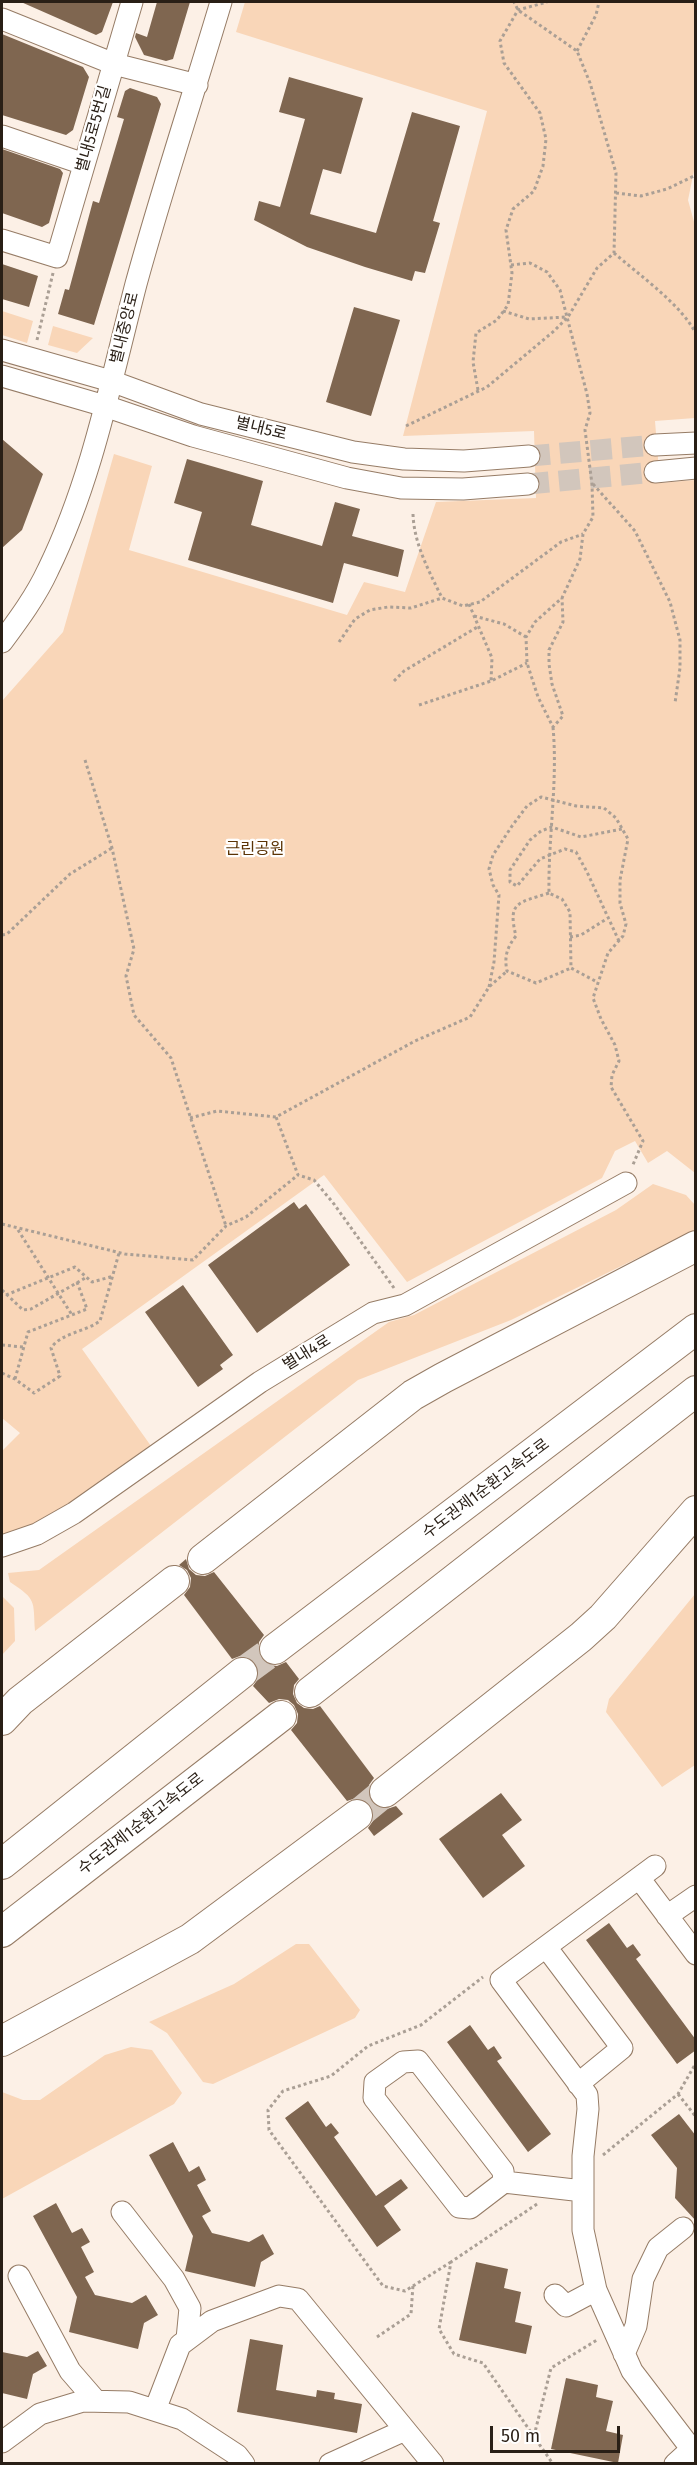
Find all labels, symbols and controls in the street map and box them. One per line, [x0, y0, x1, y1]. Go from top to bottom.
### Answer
street label: 별내5로5번길 [72, 83, 116, 175]
street label: 별내중앙로 [107, 290, 143, 366]
street label: 별내5로 [233, 413, 289, 445]
park label: 근린공원 [226, 840, 284, 860]
street label: 별내4로 [280, 1331, 334, 1375]
street label: 수도권제1순환고속도로 [419, 1435, 553, 1543]
street label: 수도권제1순환고속도로 [74, 1769, 208, 1879]
scale bar [493, 2414, 624, 2452]
text: 50 m [501, 2425, 540, 2447]

